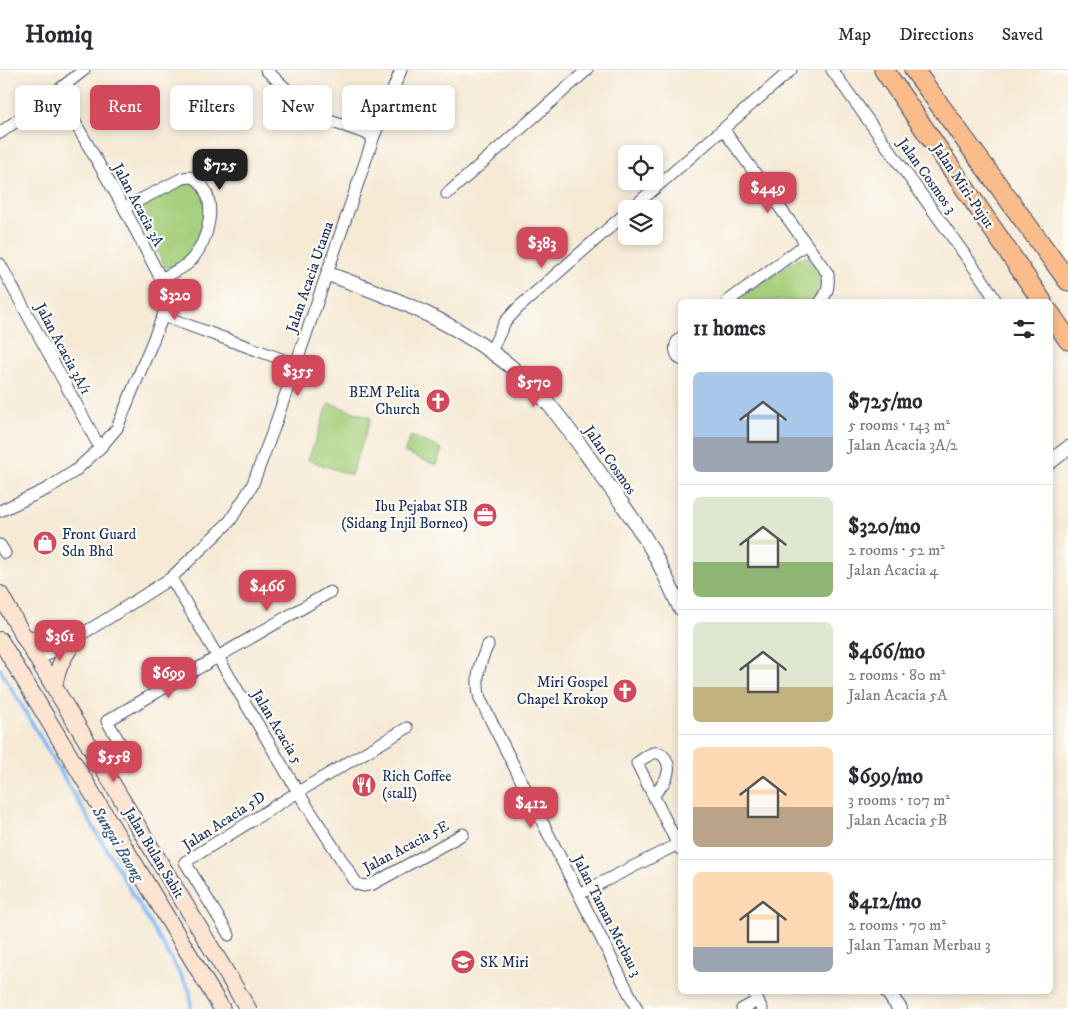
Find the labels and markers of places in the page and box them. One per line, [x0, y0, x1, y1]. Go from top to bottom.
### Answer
pin: $725 [190, 148, 250, 191]
pin: $449 [738, 172, 798, 214]
pin: $383 [512, 226, 572, 269]
pin: $320 [145, 278, 205, 321]
pin: $355 [268, 354, 328, 397]
pin: $570 [504, 366, 564, 408]
place label: BEM Pelita Church [349, 383, 421, 419]
church icon: BEM Pelita Church [425, 388, 451, 414]
place label: Ibu Pejabat SIB (Sidang Injil Borneo) [341, 497, 468, 533]
office icon: Ibu Pejabat SIB (Sidang Injil Borneo) [472, 502, 498, 528]
place label: Front Guard Sdn Bhd [62, 525, 137, 561]
shop icon: Front Guard Sdn Bhd [32, 530, 58, 556]
pin: $466 [237, 570, 297, 612]
pin: $361 [30, 620, 90, 662]
pin: $699 [139, 656, 199, 699]
place label: Miri Gospel Chapel Krokop [517, 673, 608, 709]
church icon: Miri Gospel Chapel Krokop [612, 678, 638, 704]
pin: $558 [84, 740, 144, 783]
place label: Rich Coffee (stall) [382, 767, 451, 803]
restaurant icon: Rich Coffee (stall) [351, 772, 377, 798]
pin: $412 [501, 786, 561, 829]
school or university icon: SK Miri [450, 949, 476, 975]
place label: SK Miri [480, 953, 529, 972]

